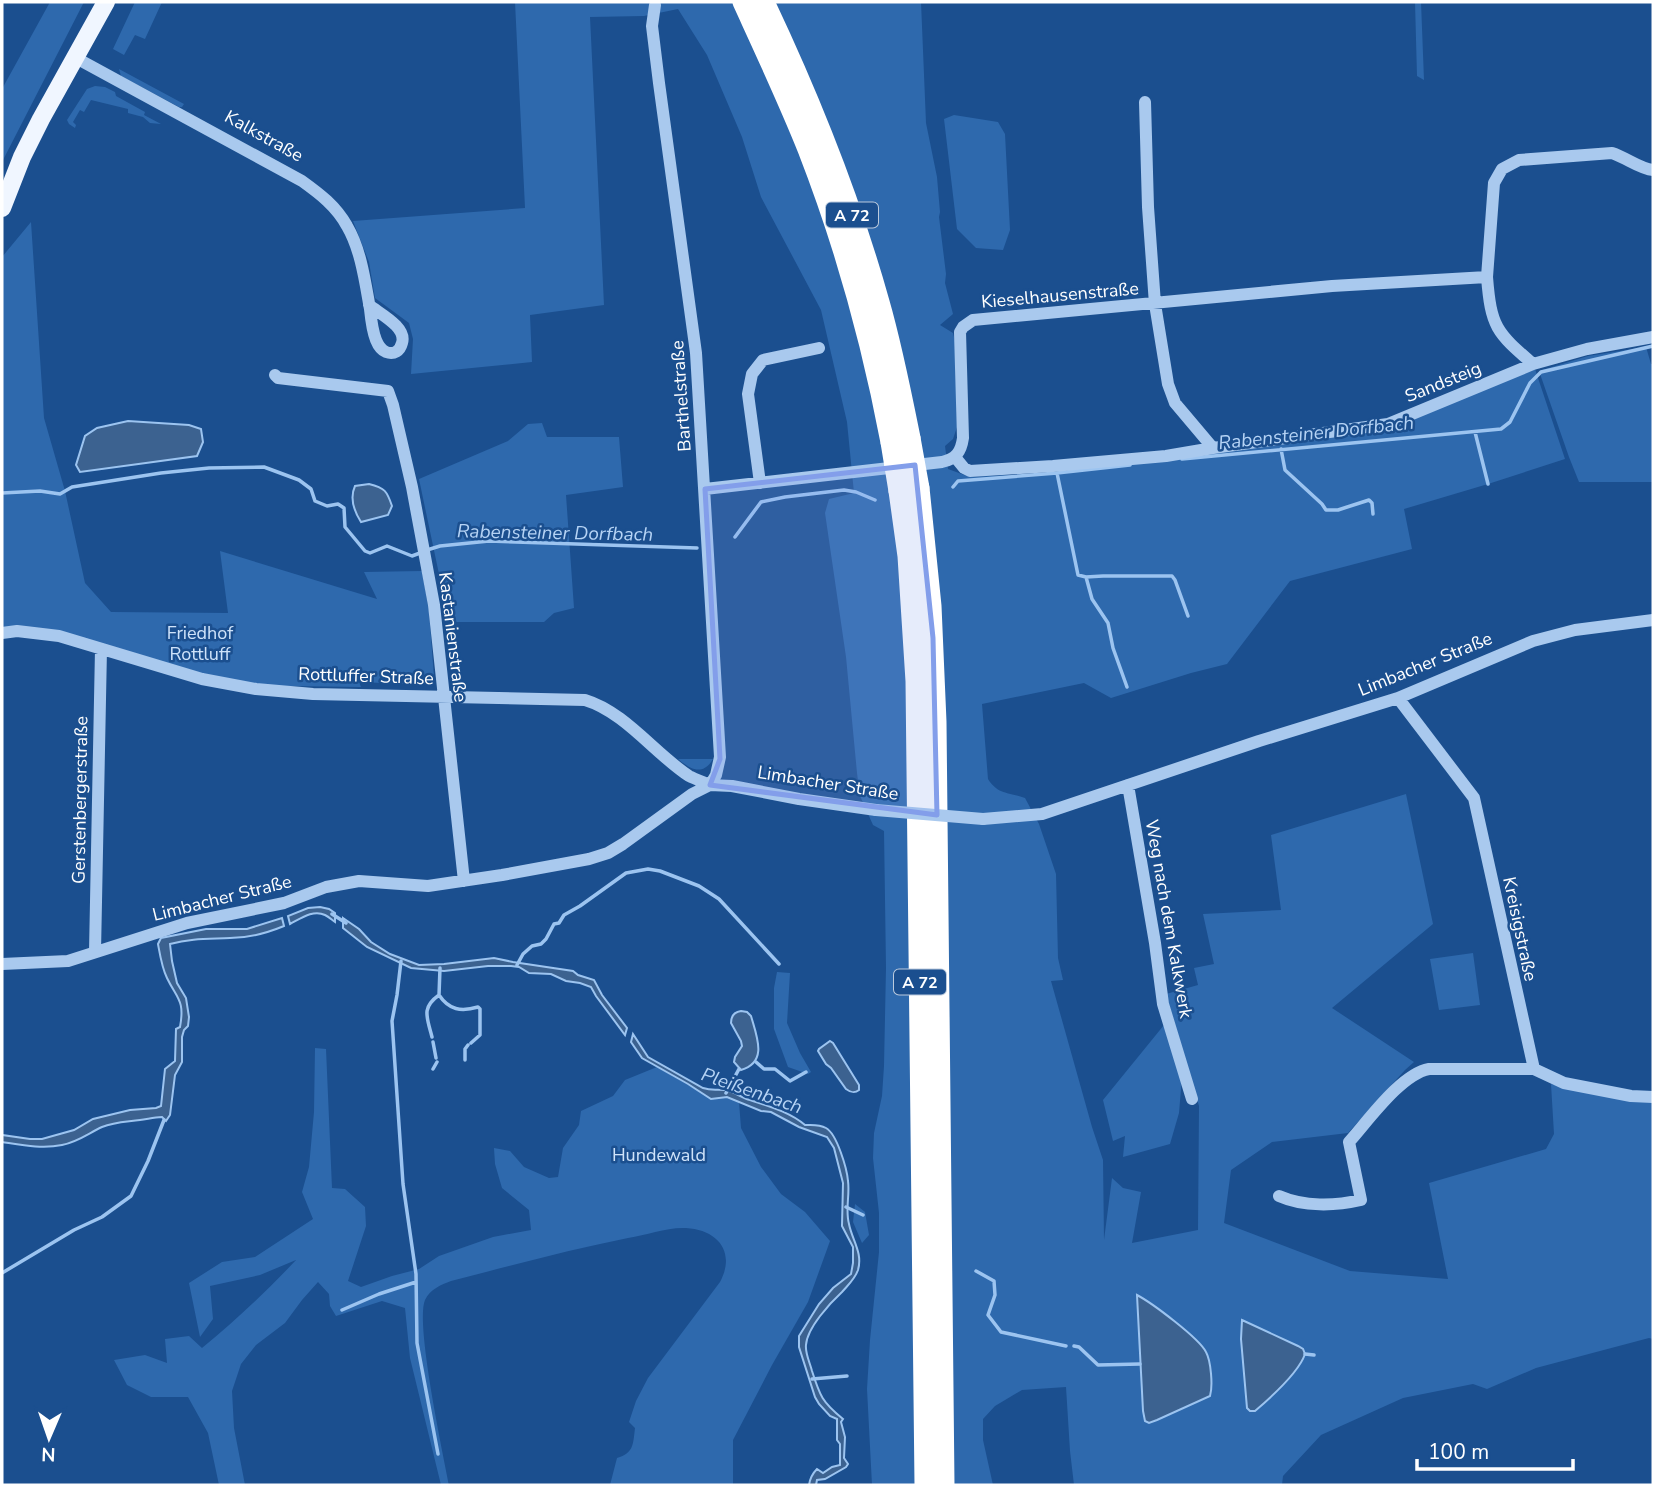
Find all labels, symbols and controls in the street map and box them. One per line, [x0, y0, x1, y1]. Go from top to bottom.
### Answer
street label: Kalkstraße [220, 105, 308, 167]
road number: A 72 [826, 202, 878, 228]
street label: Kieselhausenstraße [980, 276, 1140, 314]
street label: Barthelstraße [665, 340, 697, 452]
street label: Sandsteig [1401, 356, 1485, 408]
water label: Rabensteiner Dorfbach [1217, 410, 1415, 456]
water label: Rabensteiner Dorfbach [457, 518, 653, 548]
street label: Kastanienstraße [433, 571, 473, 703]
park label: Friedhof Rottluff [167, 621, 234, 666]
street label: Limbacher Straße [1354, 626, 1496, 702]
street label: Rottluffer Straße [298, 662, 434, 690]
street label: Gerstenbergerstraße [67, 716, 93, 884]
street label: Limbacher Straße [756, 760, 900, 806]
street label: Weg nach dem Kalkwerk [1140, 818, 1198, 1021]
street label: Limbacher Straße [150, 869, 294, 927]
street label: Kreisigstraße [1497, 875, 1543, 983]
road number: A 72 [894, 970, 946, 994]
water label: Pleißenbach [698, 1061, 806, 1120]
park label: Hundewald [612, 1143, 706, 1167]
north arrow [14, 1403, 84, 1473]
scale bar [1417, 1428, 1573, 1472]
text: 100 m [1428, 1438, 1489, 1466]
text: N [41, 1441, 56, 1467]

